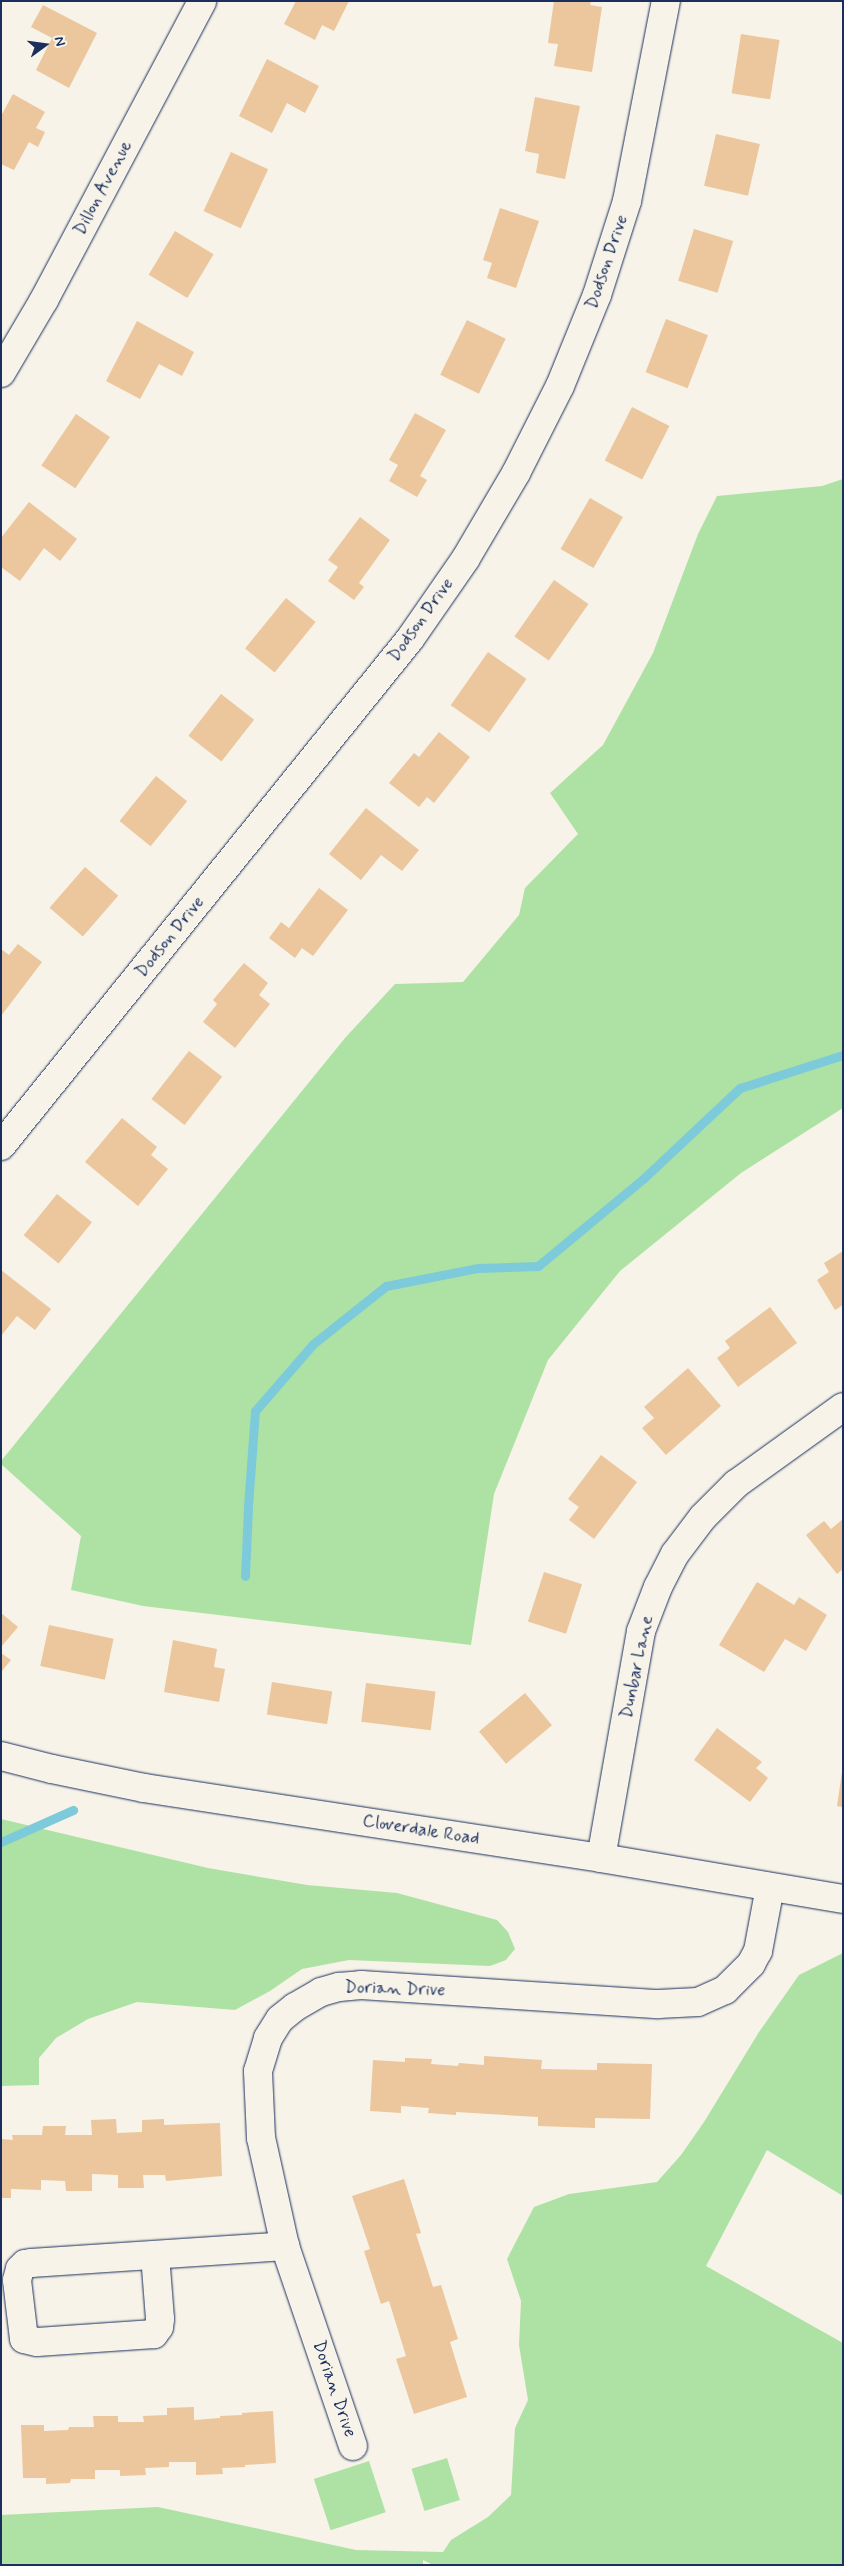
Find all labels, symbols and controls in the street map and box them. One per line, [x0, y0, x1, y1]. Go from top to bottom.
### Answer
north arrow [20, 20, 70, 70]
text: N [50, 35, 69, 48]
street label: Dillon Avenue [69, 138, 137, 238]
street label: Dodson Drive [581, 213, 633, 311]
street label: Dodson Drive [384, 574, 458, 666]
street label: Dodson Drive [131, 892, 209, 982]
street label: Dunbar Lane [616, 1616, 658, 1718]
street label: Cloverdale Road [361, 1810, 481, 1850]
street label: Dorian Drive [344, 1976, 446, 2002]
street label: Dorian Drive [307, 2338, 361, 2440]

